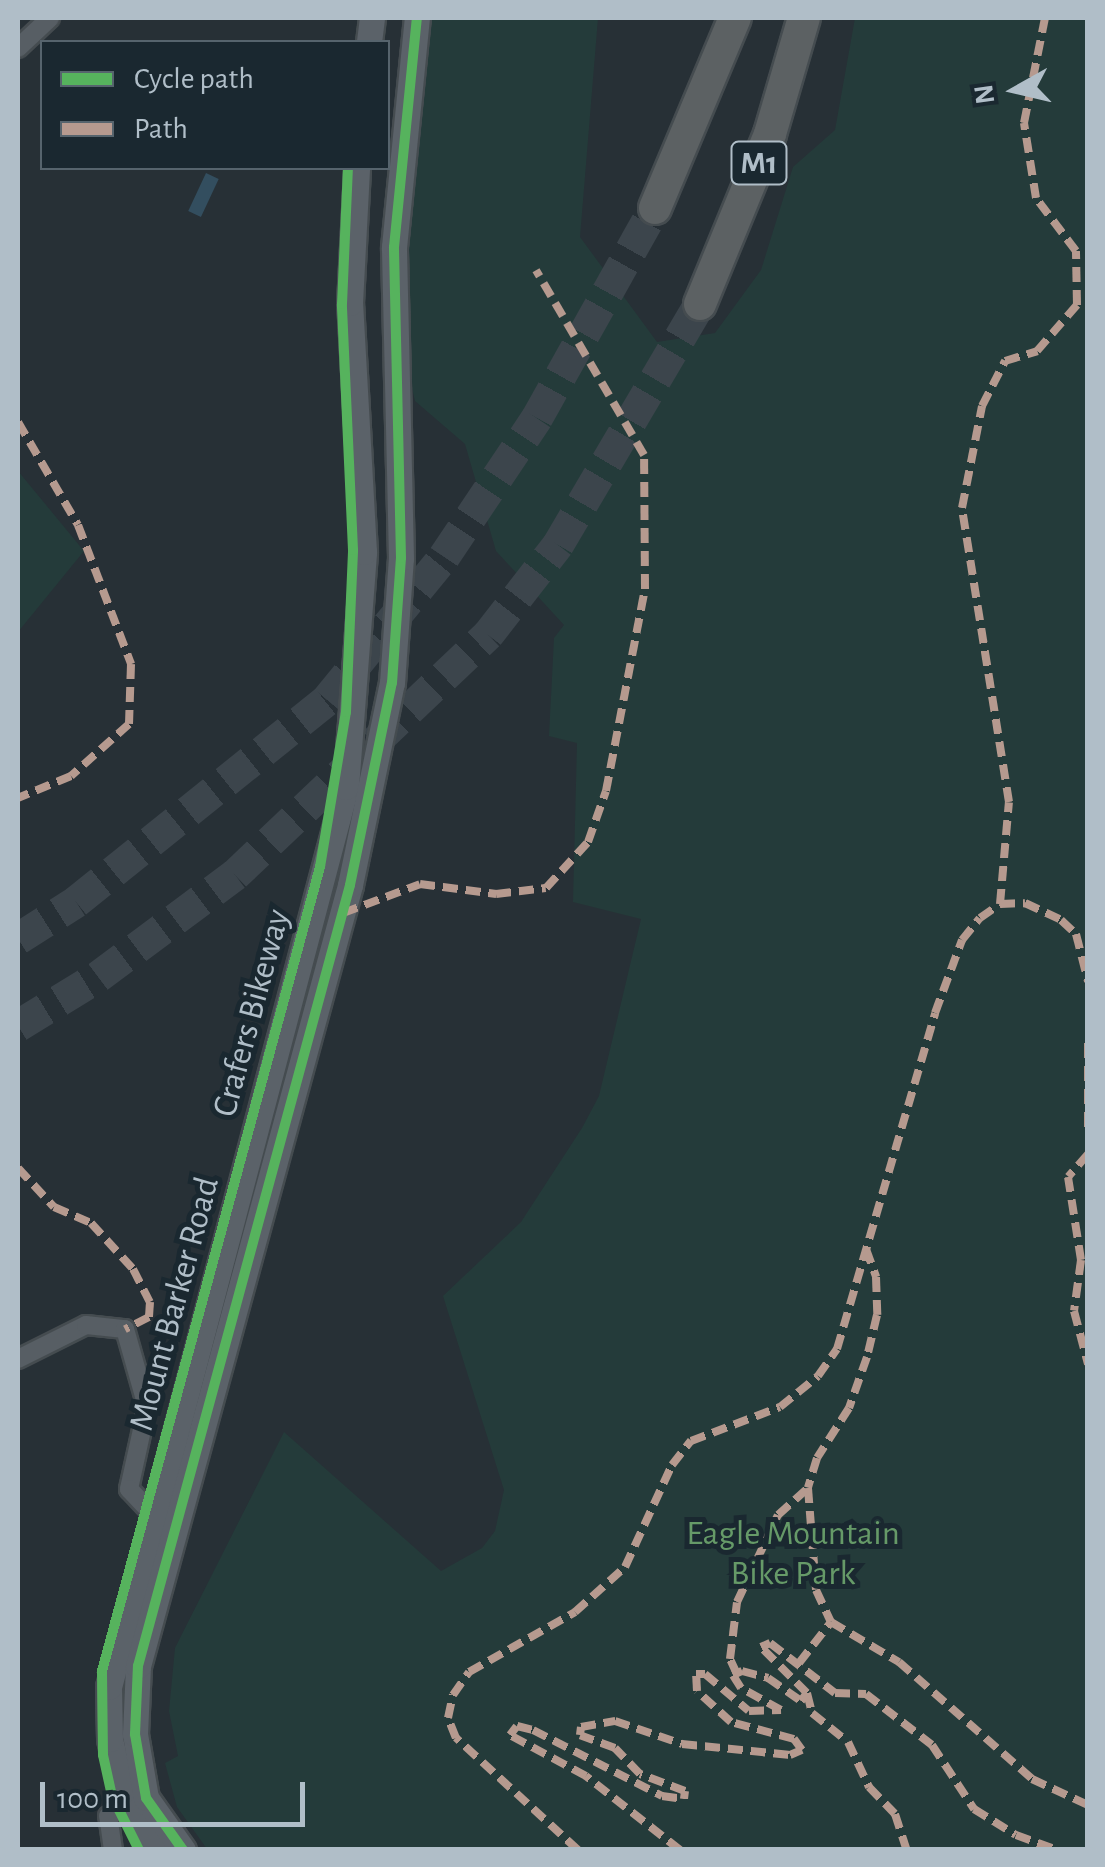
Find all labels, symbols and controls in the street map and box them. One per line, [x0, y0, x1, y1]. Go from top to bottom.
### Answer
legend [40, 40, 390, 170]
north arrow [965, 40, 1065, 140]
text: Cycle path [134, 64, 254, 94]
text: N [970, 83, 1001, 106]
text: Path [134, 114, 188, 144]
road number: M1 [729, 136, 789, 190]
street label: Crafers Bikeway [204, 905, 300, 1121]
street label: Mount Barker Road [121, 1173, 229, 1435]
park label: Eagle Mountain Bike Park [686, 1513, 900, 1595]
scale bar [45, 1762, 310, 1824]
text: 100 m [57, 1784, 128, 1814]

